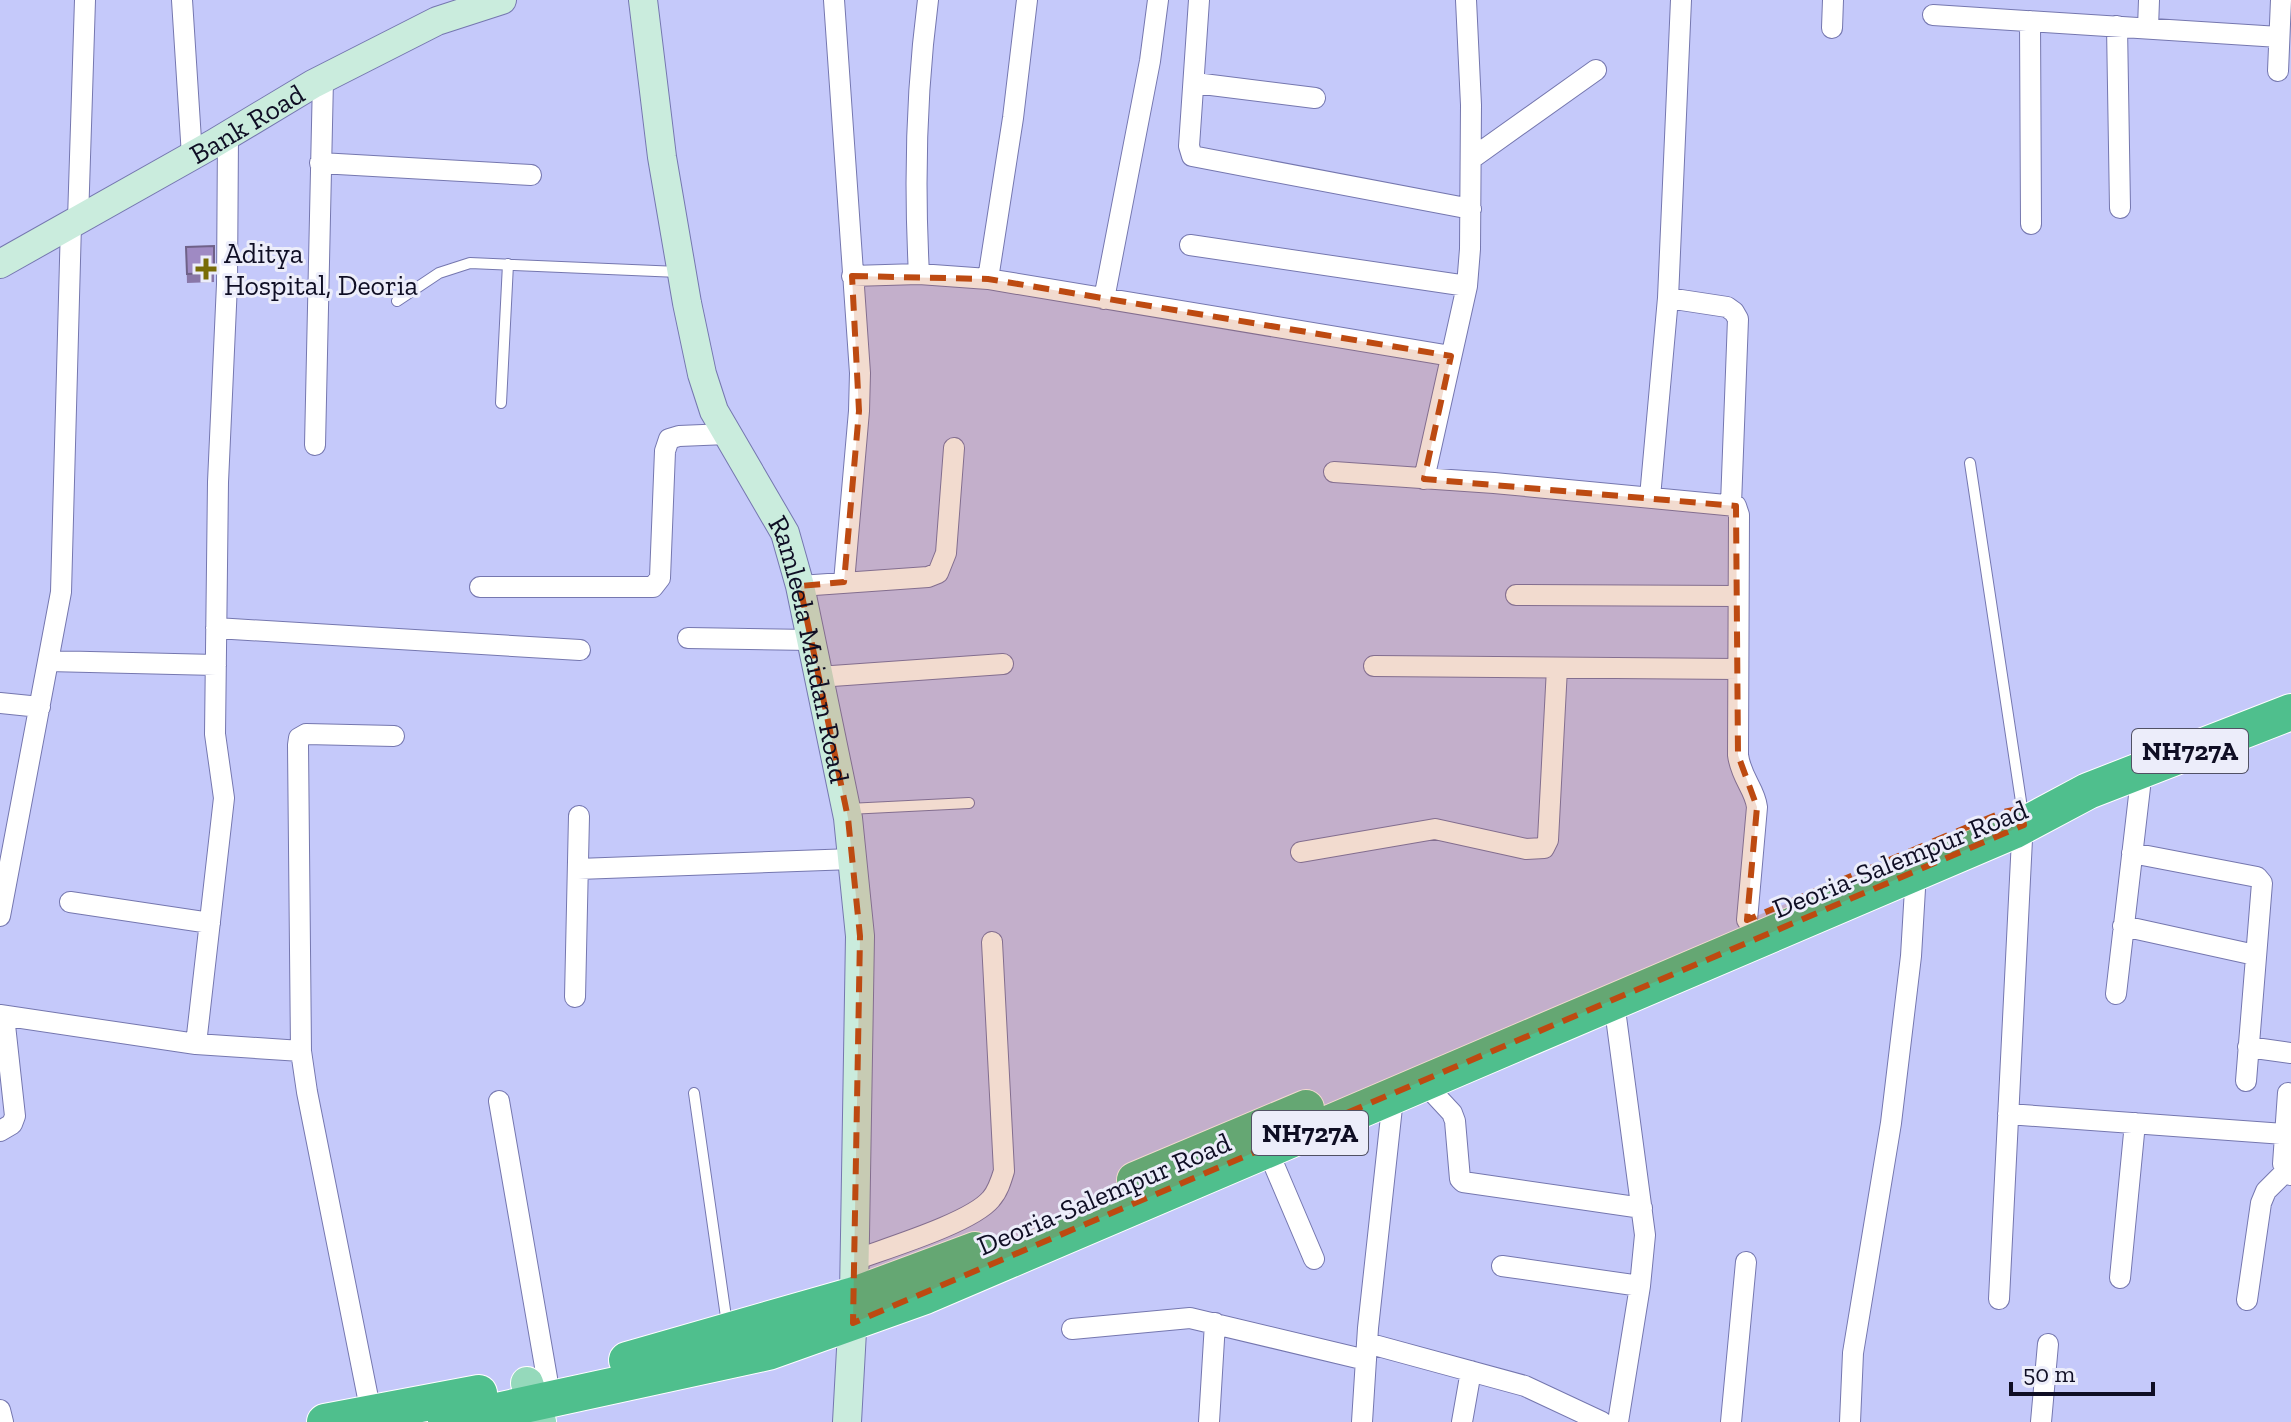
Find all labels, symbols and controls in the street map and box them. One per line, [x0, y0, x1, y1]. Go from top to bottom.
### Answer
street label: Bank Road [184, 77, 310, 170]
place label: Aditya Hospital, Deoria [224, 237, 419, 302]
marker: Aditya Hospital, Deoria [195, 258, 217, 280]
street label: Ramleela Maidan Road [762, 509, 857, 786]
road number: NH727A [2132, 729, 2248, 773]
street label: Deoria-Salempur Road [1768, 793, 2032, 925]
road number: NH727A [1252, 1111, 1368, 1155]
street label: Deoria-Salempur Road [972, 1126, 1236, 1262]
scale bar [2011, 1346, 2153, 1396]
text: 50 m [2023, 1359, 2076, 1388]

